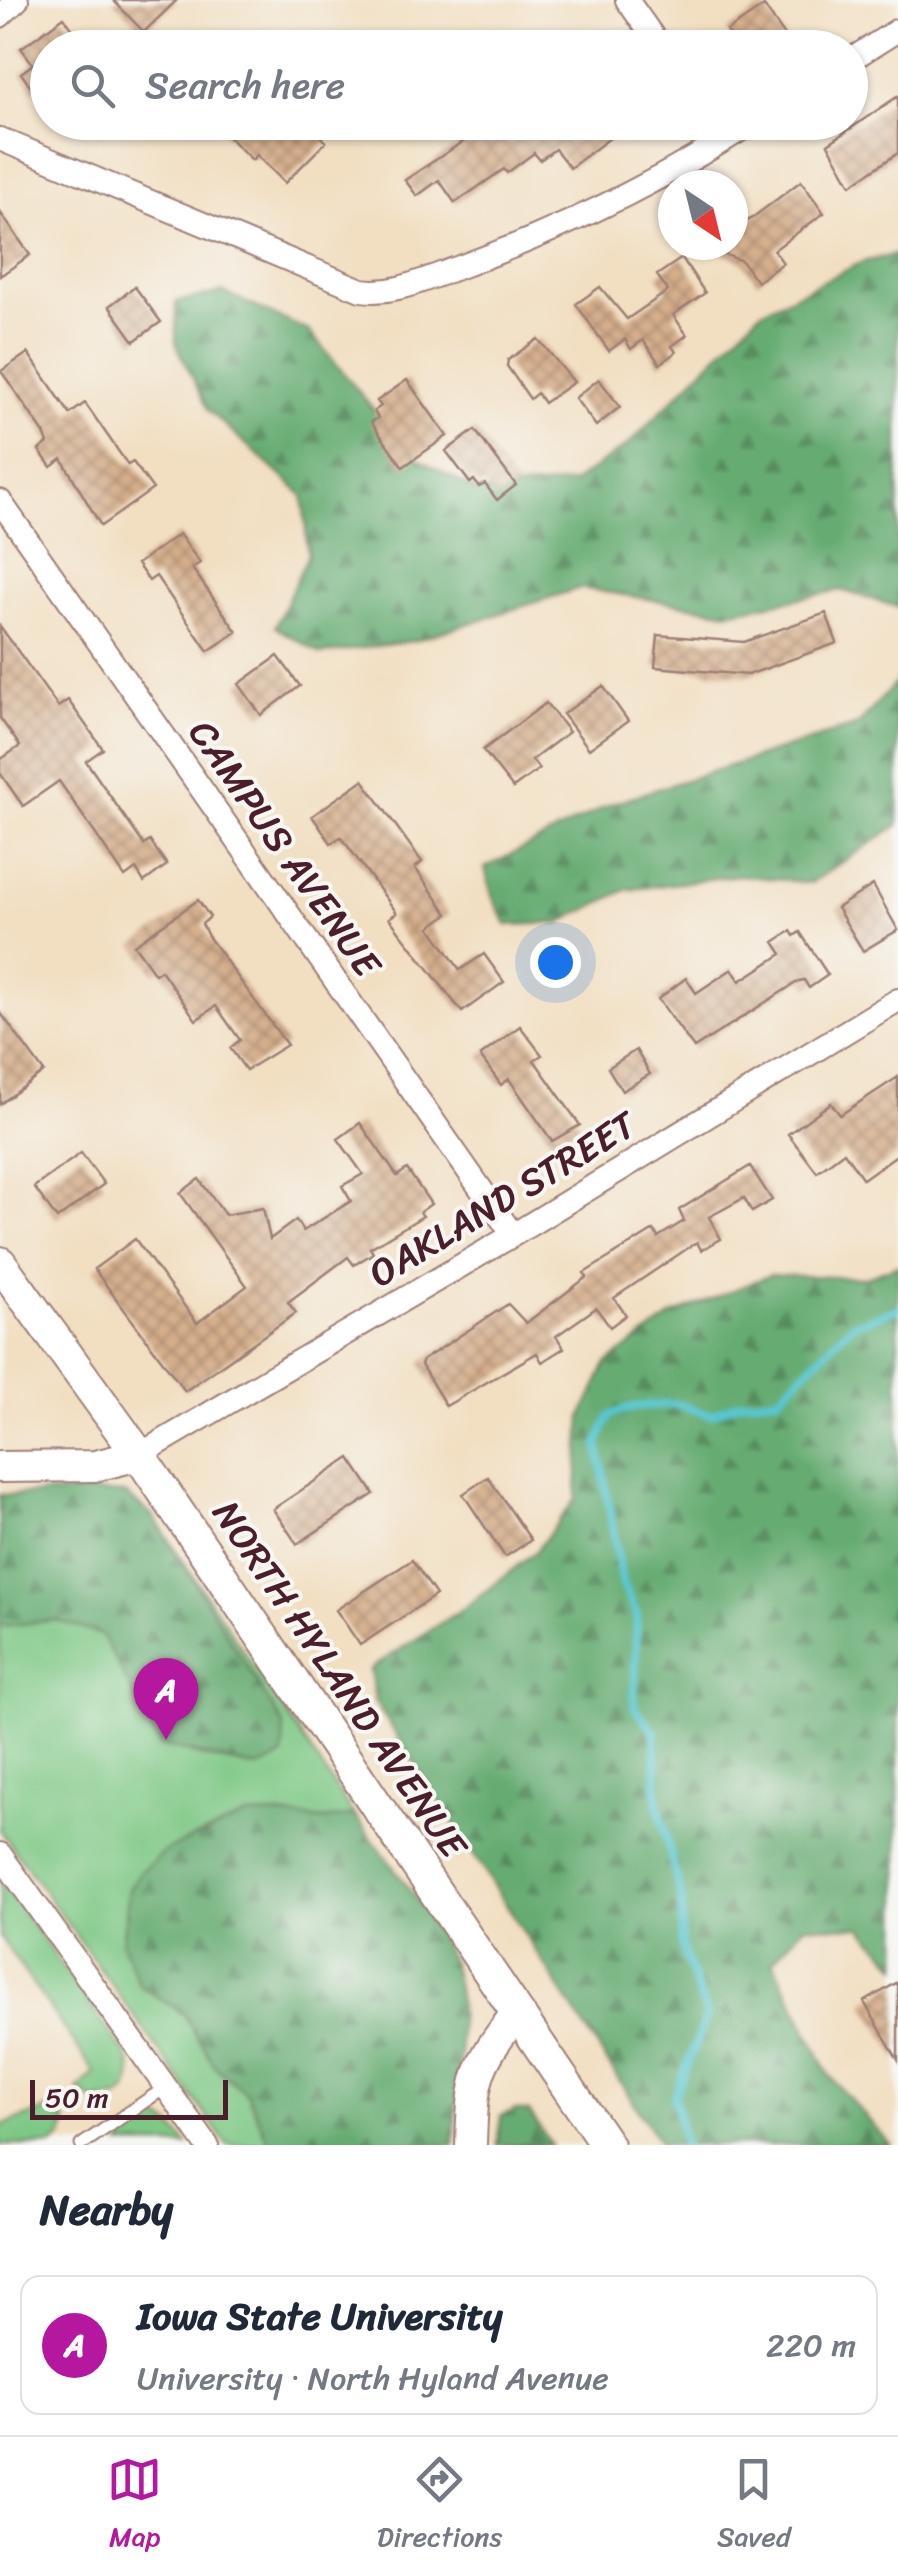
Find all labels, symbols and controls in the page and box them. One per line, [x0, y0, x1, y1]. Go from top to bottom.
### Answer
search box [30, 30, 868, 140]
text: Search here [145, 52, 345, 119]
icon: search [65, 58, 120, 113]
north arrow [658, 170, 748, 260]
street label: CAMPUS AVENUE [170, 705, 400, 993]
your location [530, 937, 581, 988]
street label: OAKLAND STREET [356, 1092, 651, 1306]
street label: NORTH HYLAND AVENUE [194, 1486, 486, 1874]
pin: A [134, 1658, 198, 1740]
text: 50 m [45, 2073, 109, 2122]
scale bar [30, 2075, 228, 2120]
text: Nearby [40, 2173, 173, 2247]
text: Iowa State University [137, 2283, 503, 2350]
text: A [64, 2317, 85, 2374]
text: 220 m [766, 2317, 856, 2374]
text: University · North Hyland Avenue [137, 2350, 609, 2407]
tab: Map [107, 2452, 162, 2561]
tab: Directions [377, 2452, 502, 2561]
tab: Saved [717, 2452, 791, 2561]

